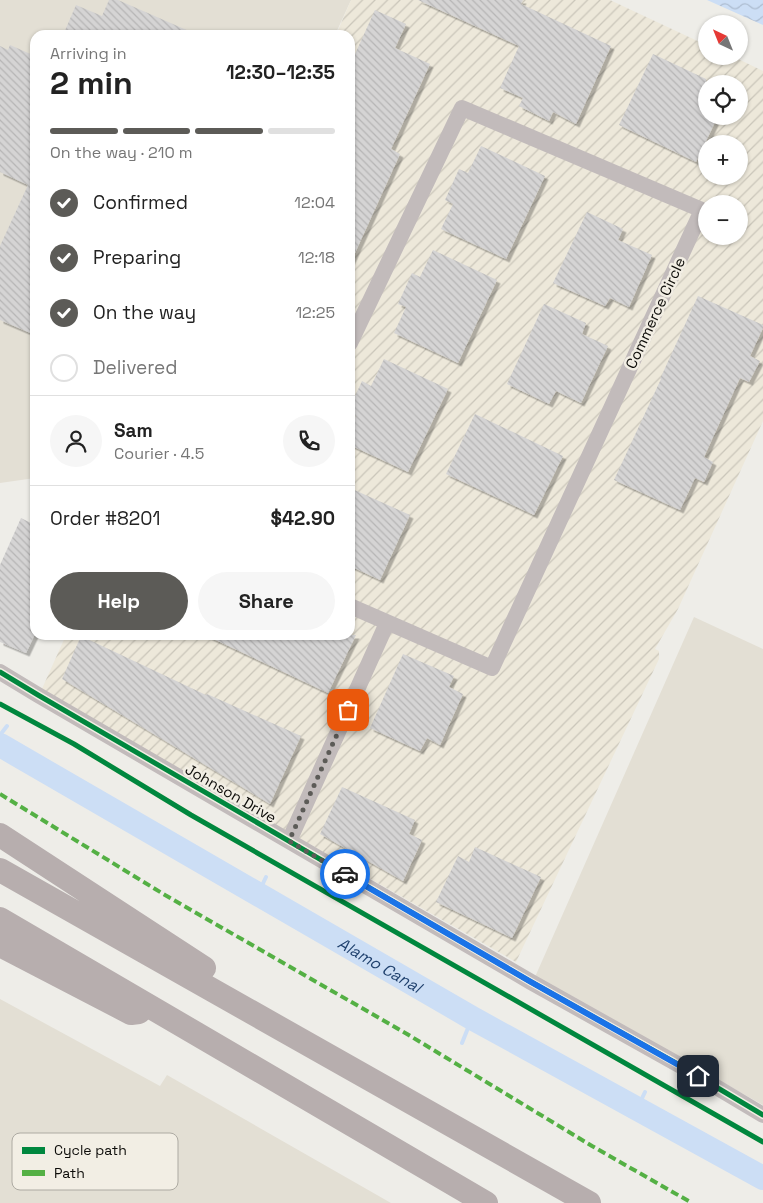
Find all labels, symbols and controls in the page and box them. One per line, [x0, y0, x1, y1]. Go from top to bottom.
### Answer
north arrow [698, 15, 748, 65]
map controls [698, 15, 748, 245]
text: Arriving in [50, 43, 127, 64]
text: 12:30–12:35 [226, 60, 335, 85]
text: 2 min [50, 63, 133, 103]
button: locate [698, 75, 748, 125]
button: + [698, 135, 748, 185]
text: On the way · 210 m [50, 142, 193, 163]
icon: check [50, 189, 78, 217]
text: Confirmed [93, 190, 188, 215]
text: 12:04 [294, 192, 335, 213]
button: − [698, 195, 748, 245]
icon: check [50, 244, 78, 272]
text: Preparing [93, 245, 181, 270]
text: 12:18 [298, 247, 335, 268]
street label: Commerce Circle [621, 254, 689, 372]
icon: check [50, 299, 78, 327]
text: On the way [93, 300, 196, 325]
text: 12:25 [295, 302, 335, 323]
text: Delivered [93, 355, 178, 380]
button: person [50, 415, 102, 467]
button: phone [283, 415, 335, 467]
text: Sam [114, 418, 153, 443]
text: Courier · 4.5 [114, 443, 204, 464]
text: Order #8201 [50, 506, 160, 531]
text: $42.90 [270, 506, 335, 531]
button: Help [50, 572, 188, 630]
button: Share [198, 572, 335, 630]
pin [327, 689, 369, 731]
icon: bag [334, 696, 362, 724]
street label: Johnson Drive [182, 759, 280, 827]
courier [320, 849, 370, 899]
icon: car [331, 860, 359, 888]
water label: Alamo Canal [334, 932, 428, 998]
pin [677, 1055, 719, 1097]
icon: home [684, 1062, 712, 1090]
legend [12, 1133, 178, 1190]
text: Cycle path [54, 1141, 127, 1159]
text: Path [54, 1164, 85, 1182]

